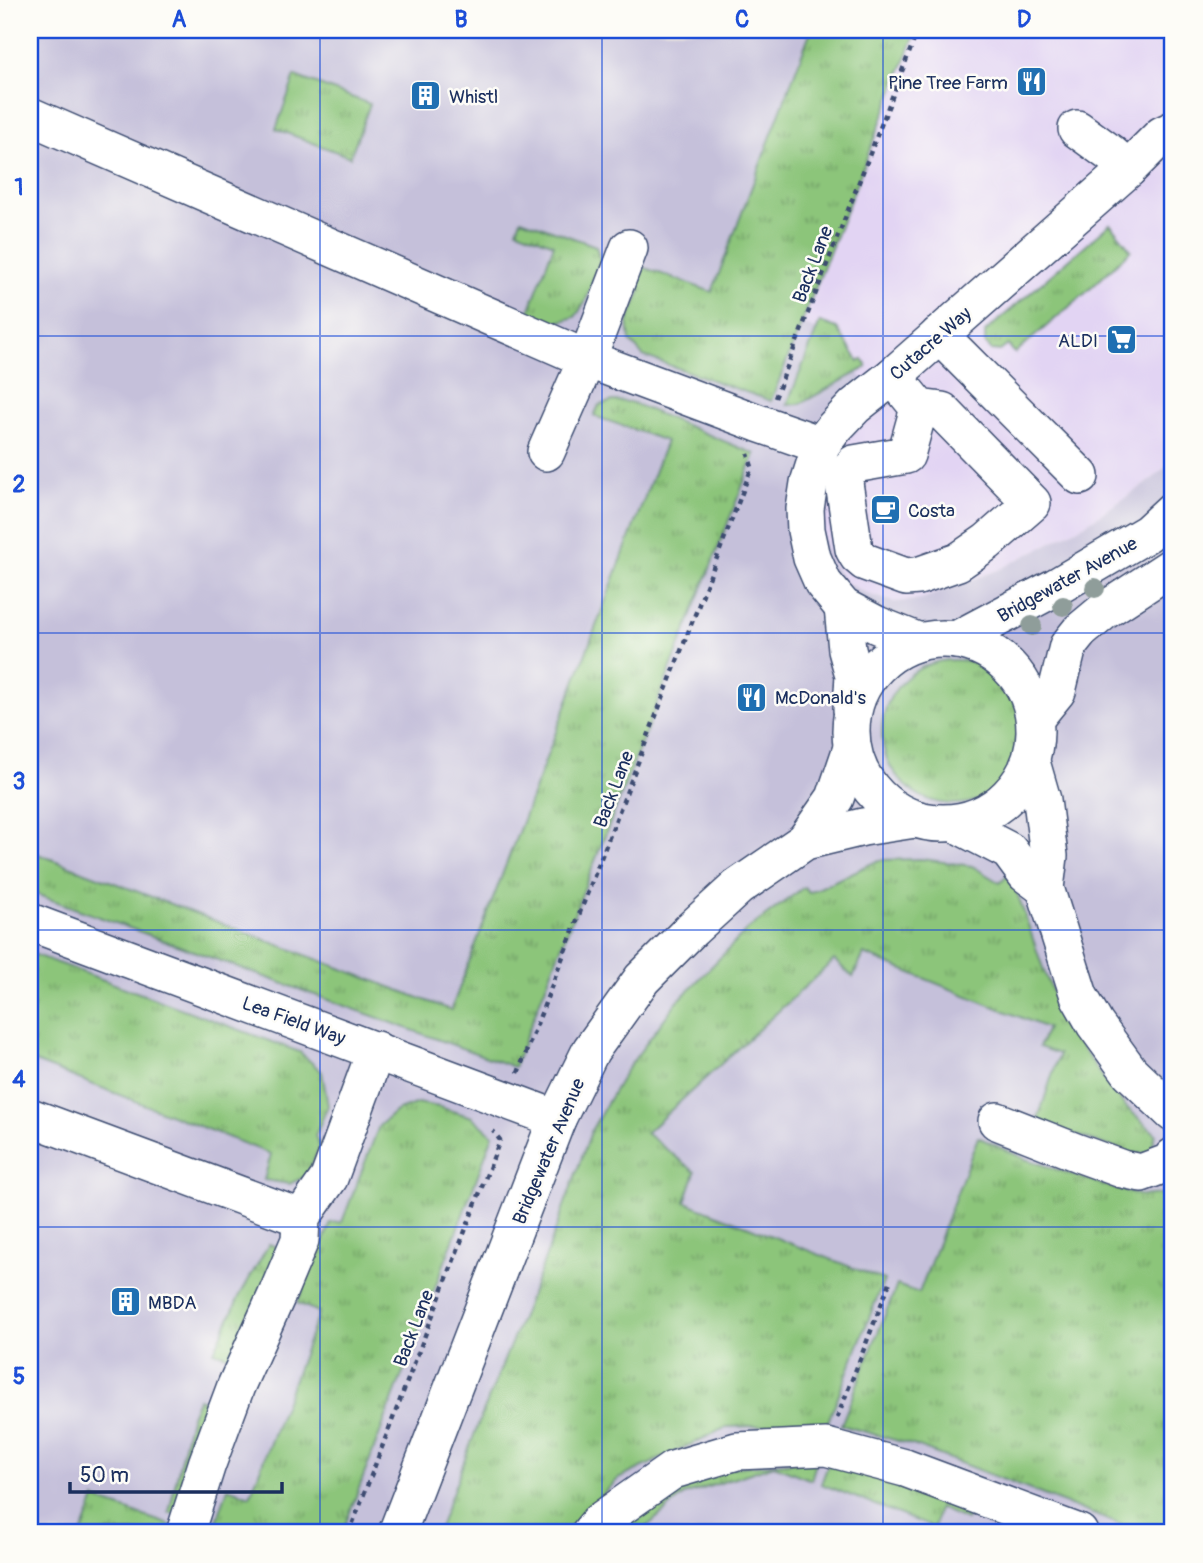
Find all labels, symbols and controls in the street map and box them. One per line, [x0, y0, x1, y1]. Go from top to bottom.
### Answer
text: A [172, 5, 187, 34]
text: B [454, 5, 468, 34]
text: C [735, 5, 749, 34]
text: D [1017, 5, 1031, 34]
restaurant icon: Pine Tree Farm [1014, 65, 1048, 99]
place label: Pine Tree Farm [888, 71, 1008, 95]
building icon: Whistl [409, 79, 443, 113]
place label: Whistl [449, 85, 498, 109]
text: 1 [15, 173, 24, 202]
street label: Back Lane [787, 222, 839, 306]
street label: Cutacre Way [885, 302, 976, 386]
supermarket icon: ALDI [1104, 323, 1138, 357]
place label: ALDI [1058, 329, 1098, 353]
text: 2 [13, 470, 26, 499]
cafe icon: Costa [868, 493, 902, 527]
place label: Costa [908, 499, 955, 523]
street label: Bridgewater Avenue [993, 531, 1142, 628]
restaurant icon: McDonald's [735, 680, 769, 714]
place label: McDonald's [775, 686, 866, 710]
street label: Back Lane [588, 747, 640, 831]
text: 3 [13, 767, 25, 796]
street label: Lea Field Way [239, 991, 349, 1051]
text: 4 [12, 1065, 26, 1094]
street label: Bridgewater Avenue [507, 1074, 591, 1228]
building icon: MBDA [108, 1285, 142, 1319]
street label: Back Lane [388, 1286, 440, 1370]
place label: MBDA [148, 1291, 197, 1315]
text: 5 [13, 1362, 25, 1391]
scale bar [70, 1451, 282, 1495]
text: 50 m [80, 1462, 129, 1489]

